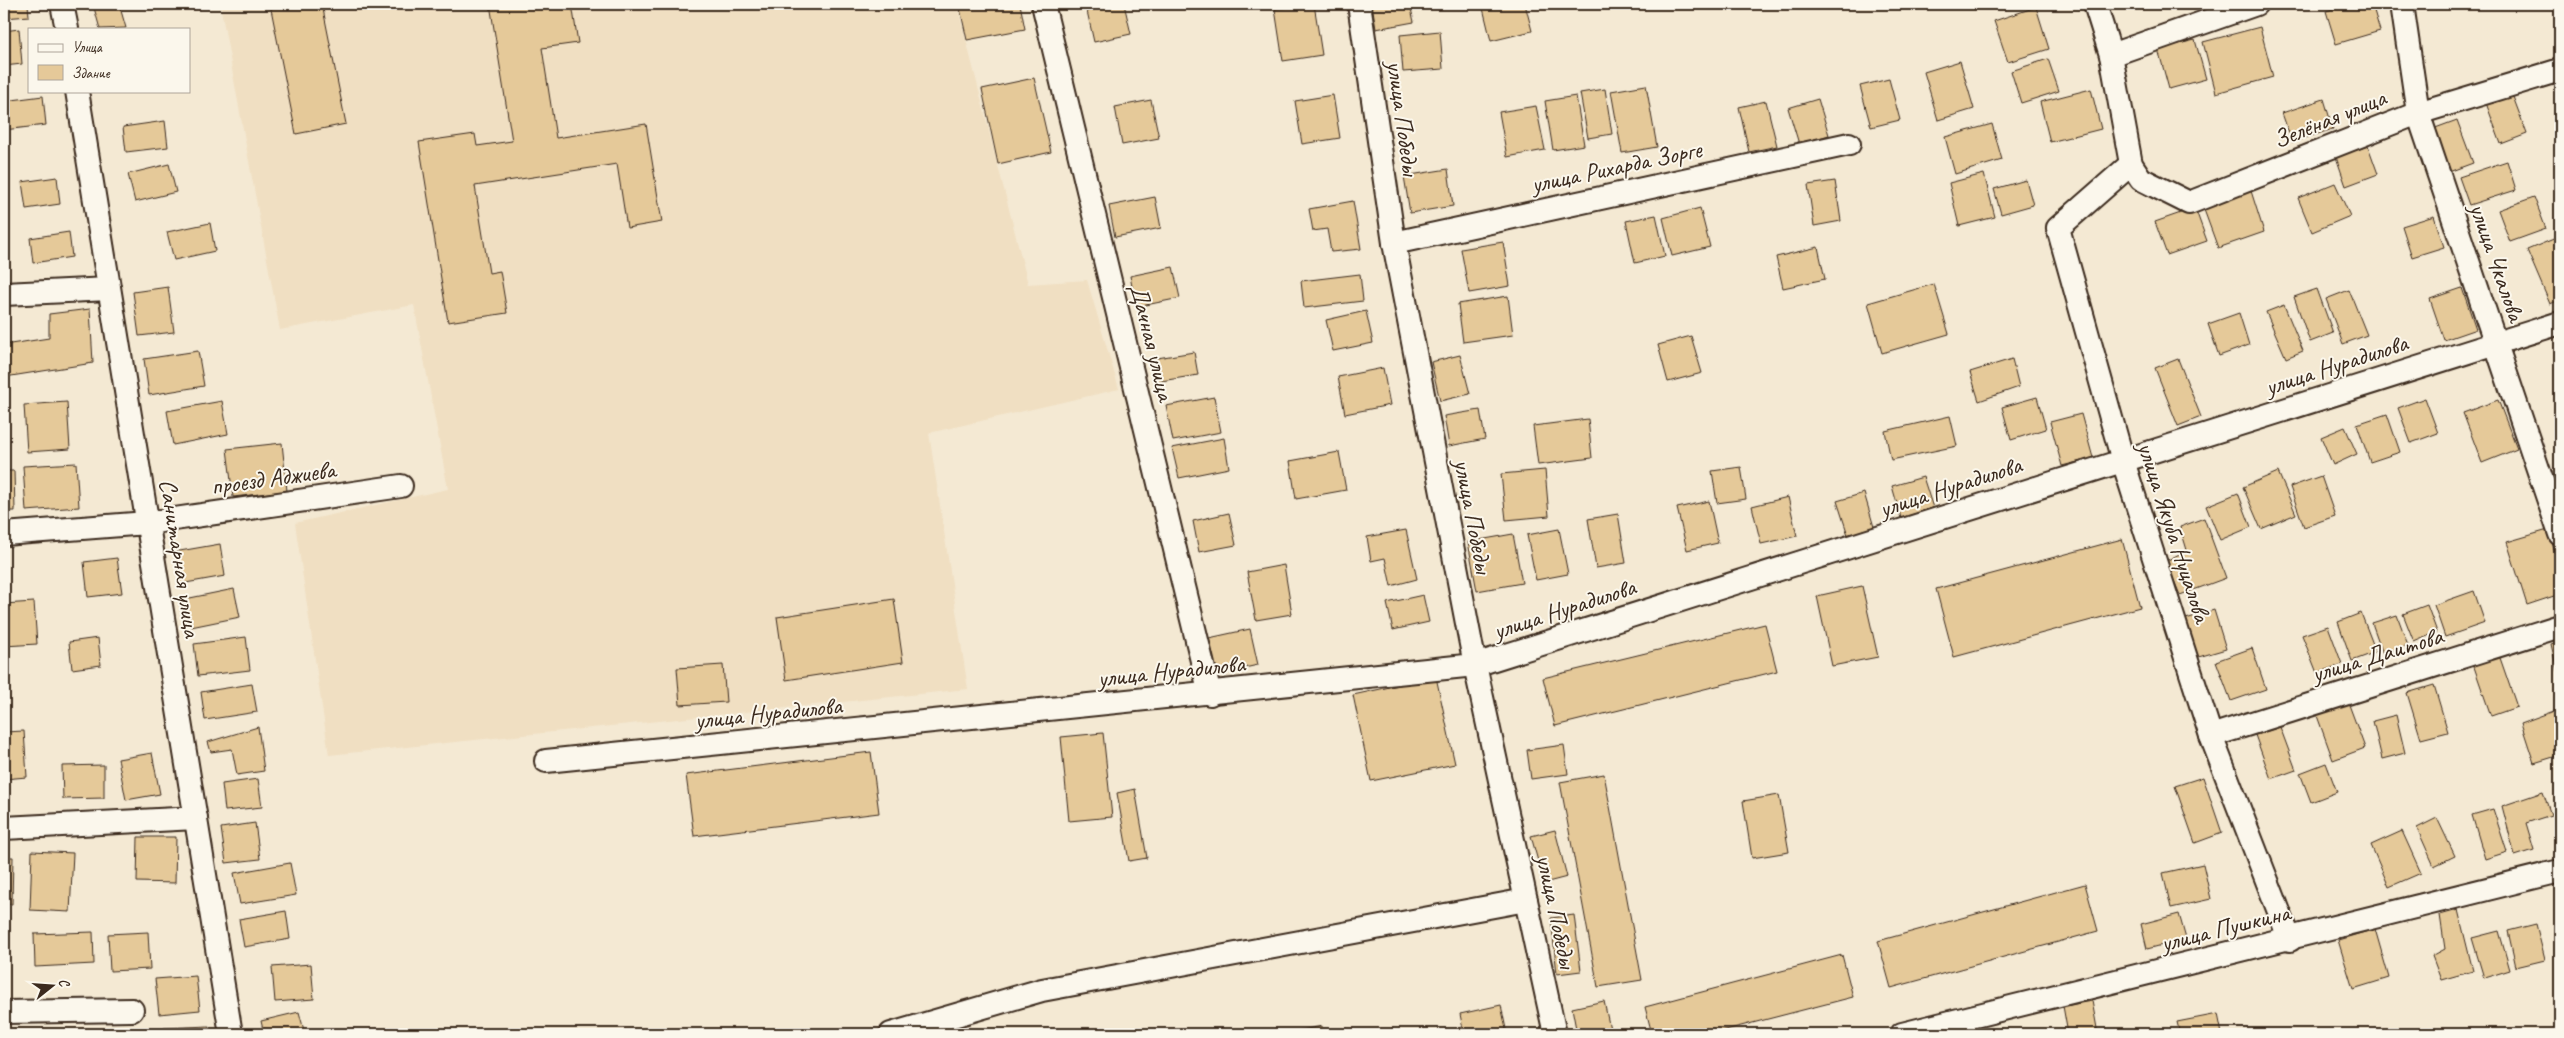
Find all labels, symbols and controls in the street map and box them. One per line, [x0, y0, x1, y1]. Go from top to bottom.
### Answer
legend [28, 28, 190, 92]
text: Улица [72, 38, 103, 57]
street label: улица Победы [1379, 57, 1427, 179]
text: Здание [72, 64, 111, 83]
street label: Зелёная улица [2268, 81, 2392, 156]
street label: улица Рихарда Зорге [1526, 133, 1706, 201]
street label: улица Чкалова [2461, 197, 2533, 328]
street label: Дачная улица [1122, 280, 1183, 407]
street label: улица Нурадилова [2259, 326, 2413, 404]
street label: улица Якуба Нуцалова [2129, 436, 2219, 629]
street label: улица Нурадилова [1873, 448, 2027, 526]
street label: проезд Аджиева [209, 453, 340, 503]
street label: улица Победы [1446, 455, 1500, 578]
street label: Санитарная улица [152, 477, 209, 641]
street label: улица Нурадилова [1487, 570, 1641, 648]
street label: улица Даитова [2306, 619, 2449, 691]
street label: улица Нурадилова [1094, 647, 1248, 695]
street label: улица Нурадилова [691, 689, 845, 737]
street label: улица Победы [1528, 849, 1584, 973]
street label: улица Пушкина [2155, 896, 2296, 960]
north arrow [28, 960, 78, 1010]
text: С [55, 977, 74, 990]

